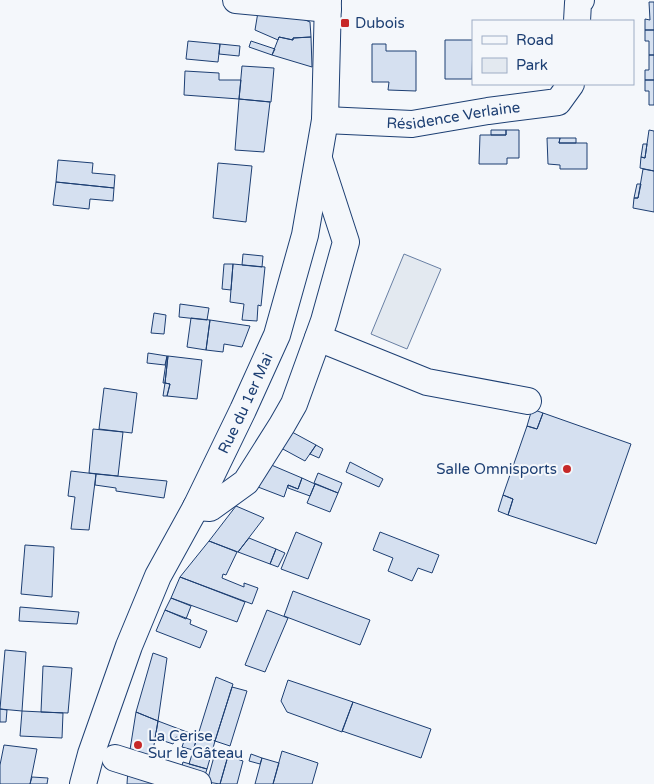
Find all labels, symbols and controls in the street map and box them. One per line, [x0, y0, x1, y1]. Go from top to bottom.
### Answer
place label: Dubois [355, 14, 405, 32]
marker: Dubois [339, 17, 351, 29]
legend [472, 20, 634, 85]
text: Road [516, 31, 554, 49]
text: Park [516, 56, 548, 74]
street label: Résidence Verlaine [386, 98, 521, 133]
street label: Rue du 1er Mai [214, 350, 277, 457]
place label: Salle Omnisports [436, 460, 557, 478]
marker: Salle Omnisports [561, 463, 573, 475]
place label: La Cerise Sur le Gâteau [148, 727, 243, 762]
marker: La Cerise Sur le Gâteau [132, 739, 144, 751]

